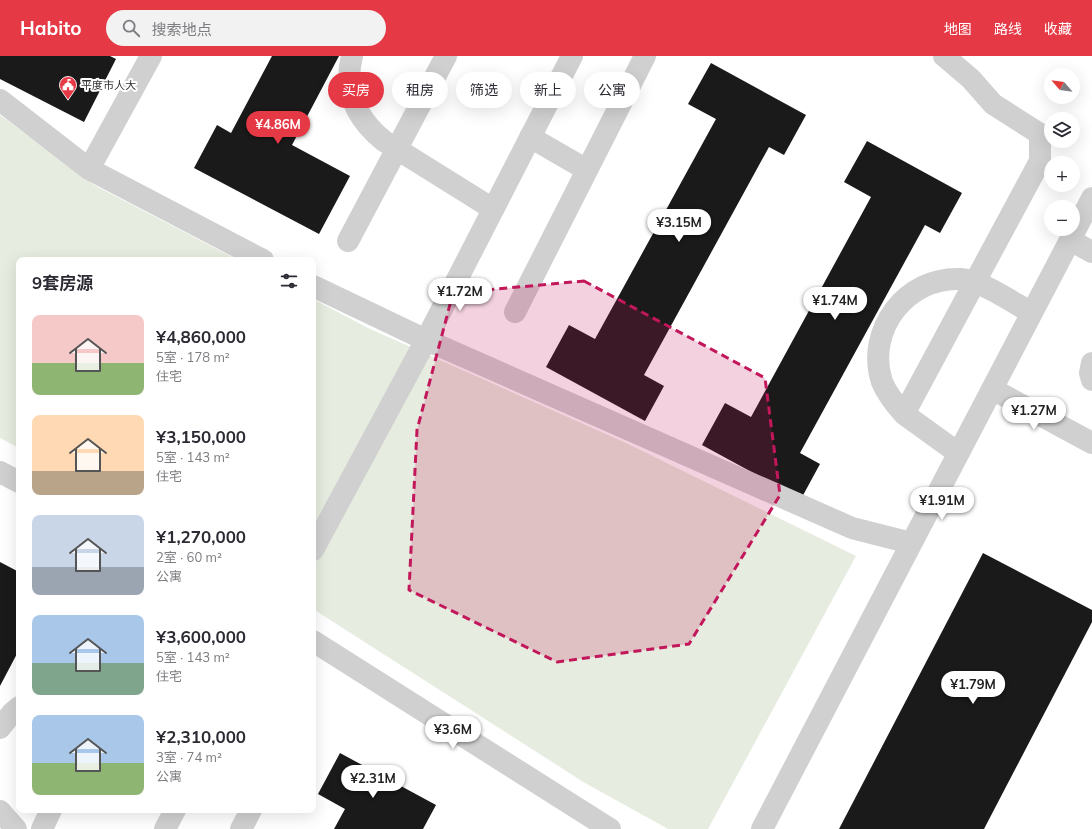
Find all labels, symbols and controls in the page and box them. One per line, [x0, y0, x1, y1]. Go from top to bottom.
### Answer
search box [106, 10, 386, 46]
text: Habito [20, 16, 82, 40]
icon: search [120, 17, 142, 39]
text: 搜索地点 [152, 20, 212, 39]
text: 地图 [944, 20, 972, 38]
text: 路线 [994, 20, 1022, 38]
text: 收藏 [1044, 20, 1072, 38]
north arrow [1044, 68, 1080, 104]
map controls [1044, 68, 1080, 236]
chip: 买房 [328, 72, 384, 108]
chip: 租房 [392, 72, 448, 108]
chip: 筛选 [456, 72, 512, 108]
chip: 新上 [520, 72, 576, 108]
chip: 公寓 [584, 72, 640, 108]
public building icon: 平度市人大 [58, 75, 78, 100]
place label: 平度市人大 [81, 78, 136, 92]
pin: ¥4.86M [245, 111, 311, 145]
button: layers [1044, 112, 1080, 148]
text: ¥4.86M [255, 116, 301, 132]
button: + [1044, 156, 1080, 192]
button: − [1044, 200, 1080, 236]
pin: ¥3.15M [646, 209, 712, 243]
text: ¥3.15M [656, 214, 702, 230]
icon: filters [278, 270, 300, 292]
text: 9套房源 [32, 272, 93, 293]
pin: ¥1.72M [427, 278, 493, 312]
text: ¥1.72M [437, 283, 483, 299]
pin: ¥1.74M [802, 287, 868, 321]
text: ¥1.74M [812, 292, 858, 308]
text: ¥4,860,000 [156, 326, 246, 347]
icon: home [64, 331, 112, 379]
text: 5室 · 178 m² [156, 349, 230, 365]
text: 住宅 [156, 368, 182, 384]
pin: ¥1.27M [1001, 397, 1067, 431]
text: ¥1.27M [1011, 402, 1057, 418]
text: ¥3,150,000 [156, 426, 246, 447]
icon: home [64, 431, 112, 479]
text: 5室 · 143 m² [156, 449, 230, 465]
text: 住宅 [156, 468, 182, 484]
pin: ¥1.91M [909, 487, 975, 521]
text: ¥1.91M [919, 492, 965, 508]
text: ¥1,270,000 [156, 526, 246, 547]
icon: home [64, 531, 112, 579]
text: 2室 · 60 m² [156, 549, 222, 565]
text: 公寓 [156, 568, 182, 584]
text: ¥3,600,000 [156, 626, 246, 647]
icon: home [64, 631, 112, 679]
text: 5室 · 143 m² [156, 649, 230, 665]
text: 住宅 [156, 668, 182, 684]
pin: ¥1.79M [940, 671, 1006, 705]
text: ¥1.79M [950, 676, 996, 692]
pin: ¥3.6M [425, 716, 481, 750]
text: ¥3.6M [434, 721, 472, 737]
text: ¥2,310,000 [156, 726, 246, 747]
icon: home [64, 731, 112, 779]
text: 3室 · 74 m² [156, 749, 222, 765]
pin: ¥2.31M [340, 765, 406, 799]
text: 公寓 [156, 768, 182, 784]
text: ¥2.31M [350, 770, 396, 786]

